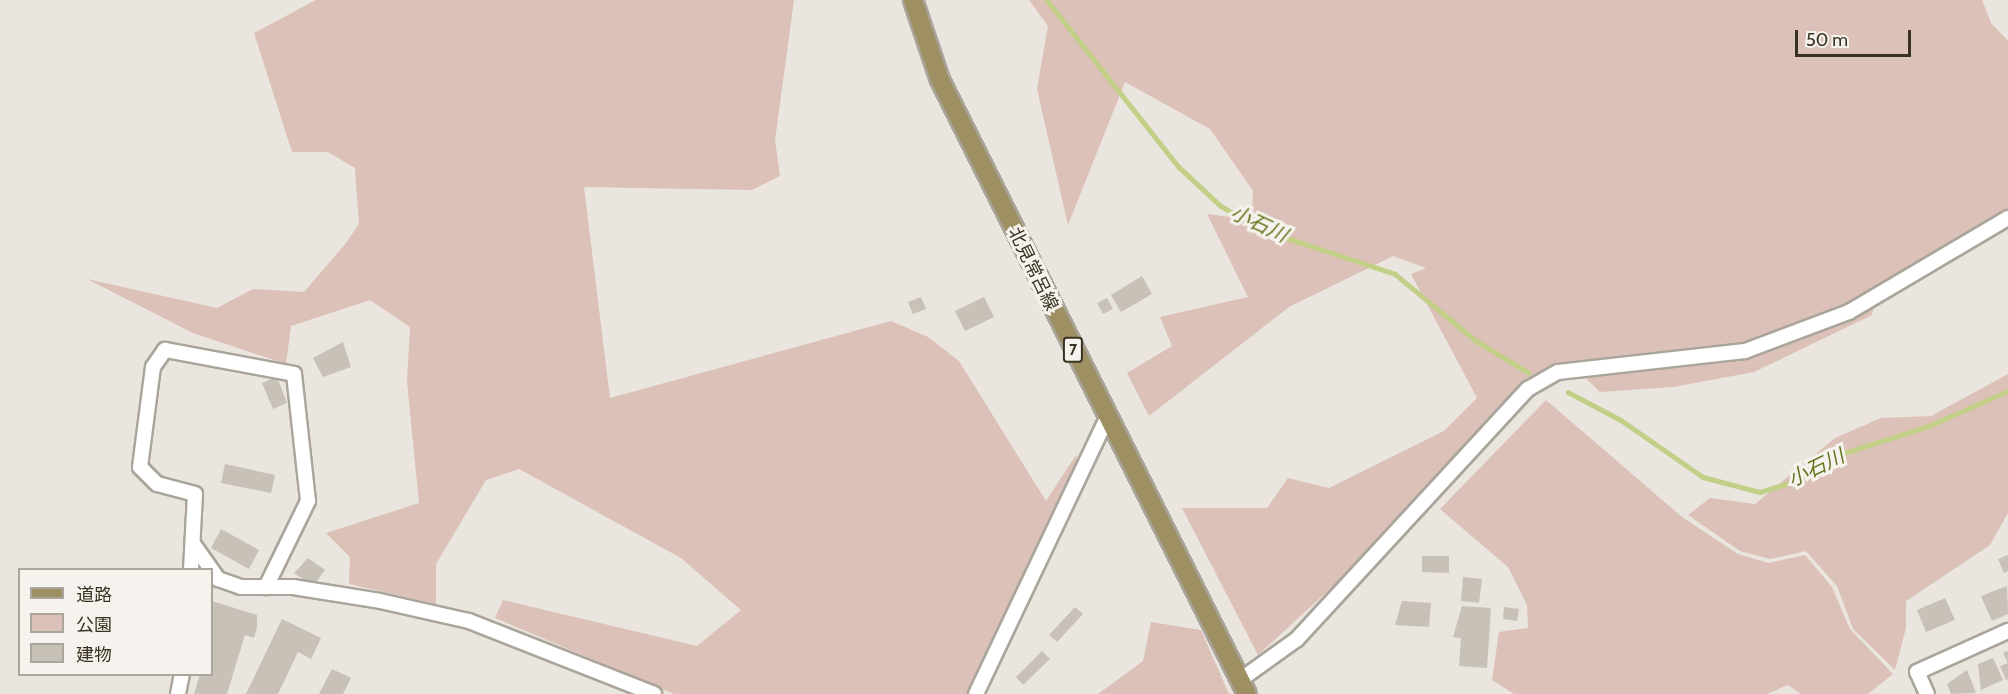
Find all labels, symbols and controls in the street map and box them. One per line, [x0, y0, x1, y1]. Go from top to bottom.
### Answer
scale bar [1798, 18, 1914, 56]
text: 50 m [1806, 29, 1848, 51]
water label: 小石川 [1227, 200, 1291, 248]
street label: 北見常呂線 [1004, 224, 1062, 314]
road number: 7 [1062, 337, 1084, 363]
water label: 小石川 [1784, 444, 1848, 492]
legend [18, 568, 213, 676]
text: 道路 [76, 584, 112, 606]
text: 公園 [76, 614, 112, 636]
text: 建物 [76, 644, 112, 666]

